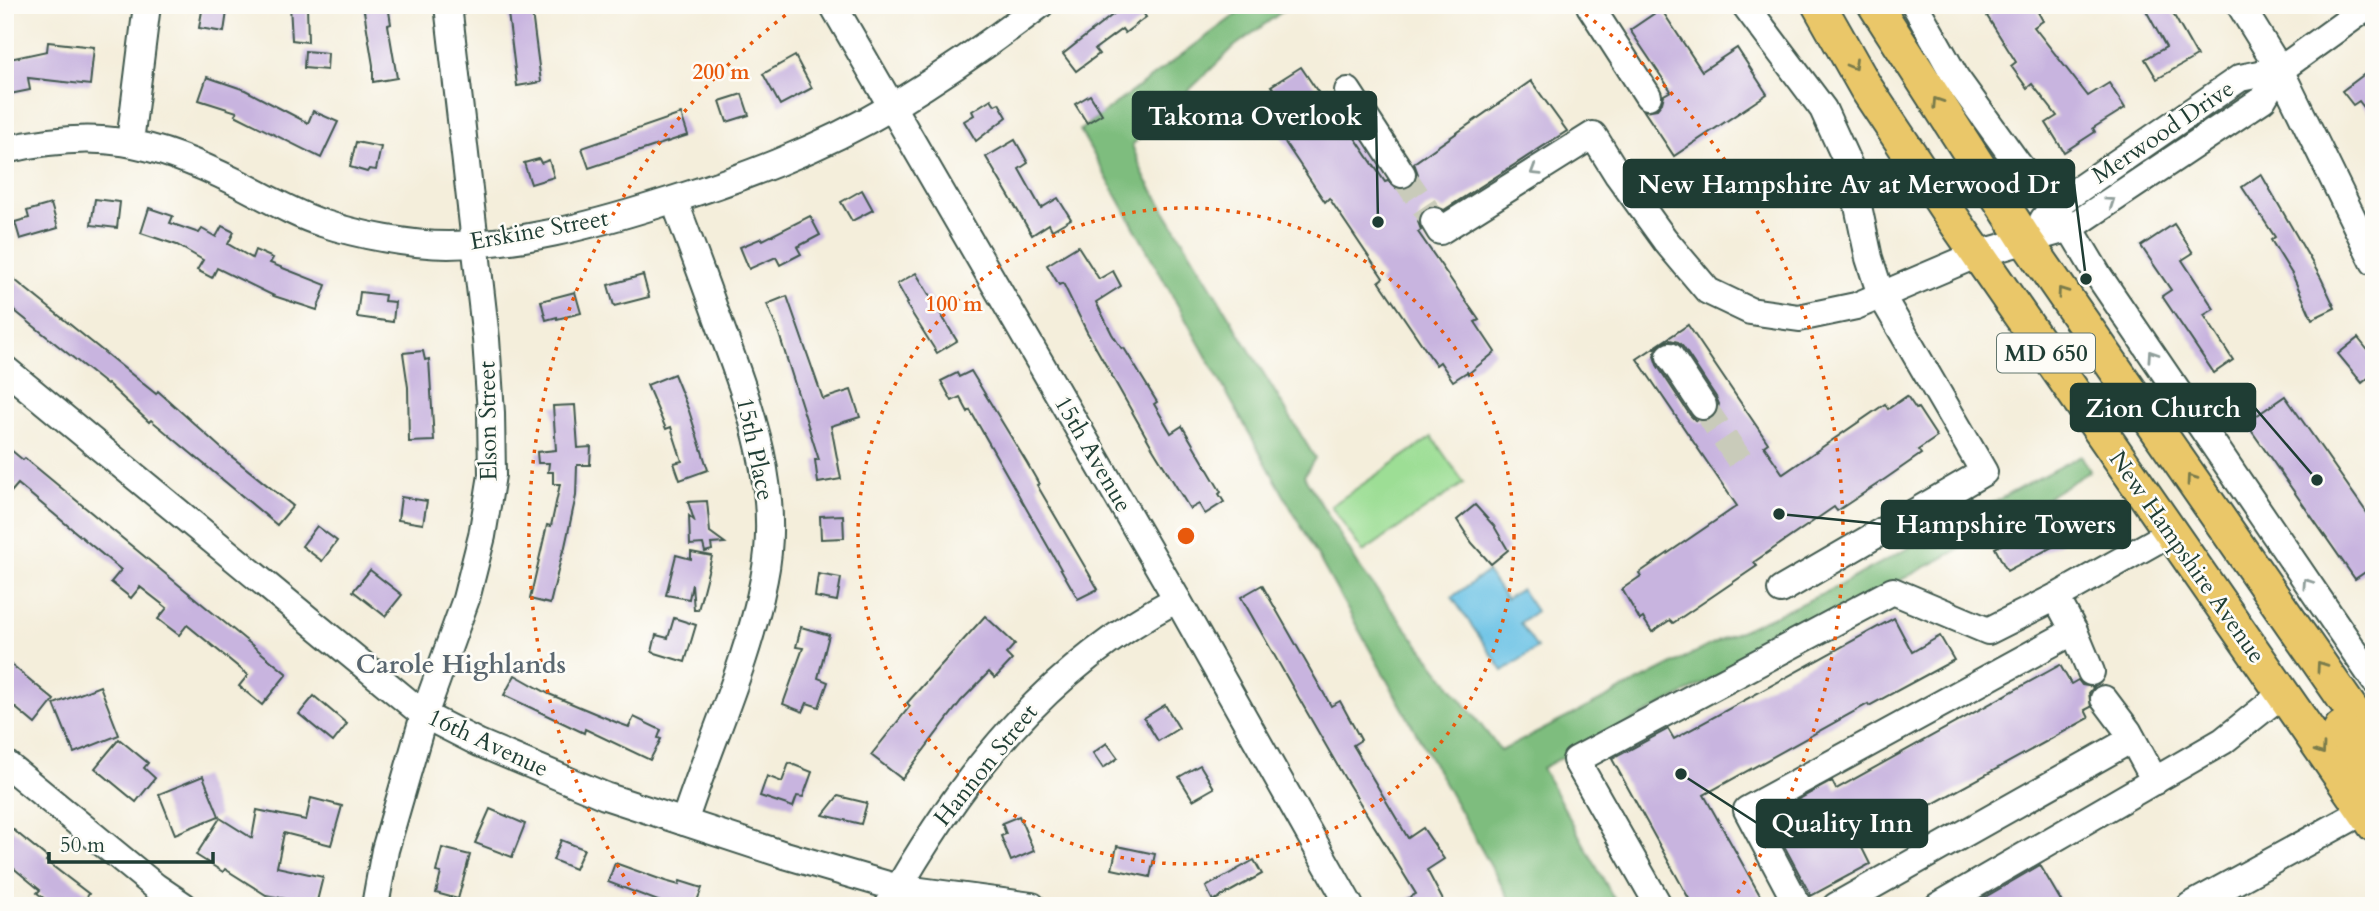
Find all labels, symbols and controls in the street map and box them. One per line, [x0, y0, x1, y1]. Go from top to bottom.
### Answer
one-way arrow [1845, 57, 1858, 70]
text: 200 m [692, 58, 750, 87]
street label: Merwood Drive [2085, 72, 2241, 192]
callout: Takoma Overlook [1133, 92, 1376, 139]
one-way arrow [1933, 97, 1945, 110]
text: Takoma Overlook [1148, 99, 1363, 134]
callout: New Hampshire Av at Merwood Dr [1624, 160, 2074, 207]
one-way arrow [1530, 163, 1543, 176]
text: New Hampshire Av at Merwood Dr [1638, 167, 2060, 202]
one-way arrow [2102, 197, 2115, 210]
street label: Erskine Street [467, 202, 611, 258]
one-way arrow [2058, 287, 2070, 300]
text: 100 m [925, 290, 983, 319]
road number: MD 650 [1997, 334, 2095, 372]
one-way arrow [2148, 350, 2160, 363]
street label: Elson Street [470, 360, 506, 481]
callout: Zion Church [2071, 384, 2255, 431]
street label: 15th Avenue [1046, 390, 1140, 518]
text: Zion Church [2085, 391, 2241, 426]
street label: 15th Place [728, 395, 782, 503]
street label: New Hampshire Avenue [2101, 444, 2273, 670]
one-way arrow [2187, 474, 2199, 487]
callout: Hampshire Towers [1882, 501, 2130, 548]
text: Hampshire Towers [1896, 507, 2116, 542]
centre of rings [1174, 524, 1198, 548]
one-way arrow [2303, 578, 2316, 591]
district label: Carole Highlands [356, 647, 566, 682]
one-way arrow [2317, 661, 2329, 674]
street label: Hannon Street [926, 697, 1046, 833]
street label: 16th Avenue [422, 701, 554, 785]
one-way arrow [2313, 742, 2325, 755]
callout: Quality Inn [1757, 800, 1927, 847]
text: Quality Inn [1771, 806, 1913, 841]
scale bar [49, 820, 214, 864]
text: 50 m [60, 831, 105, 860]

